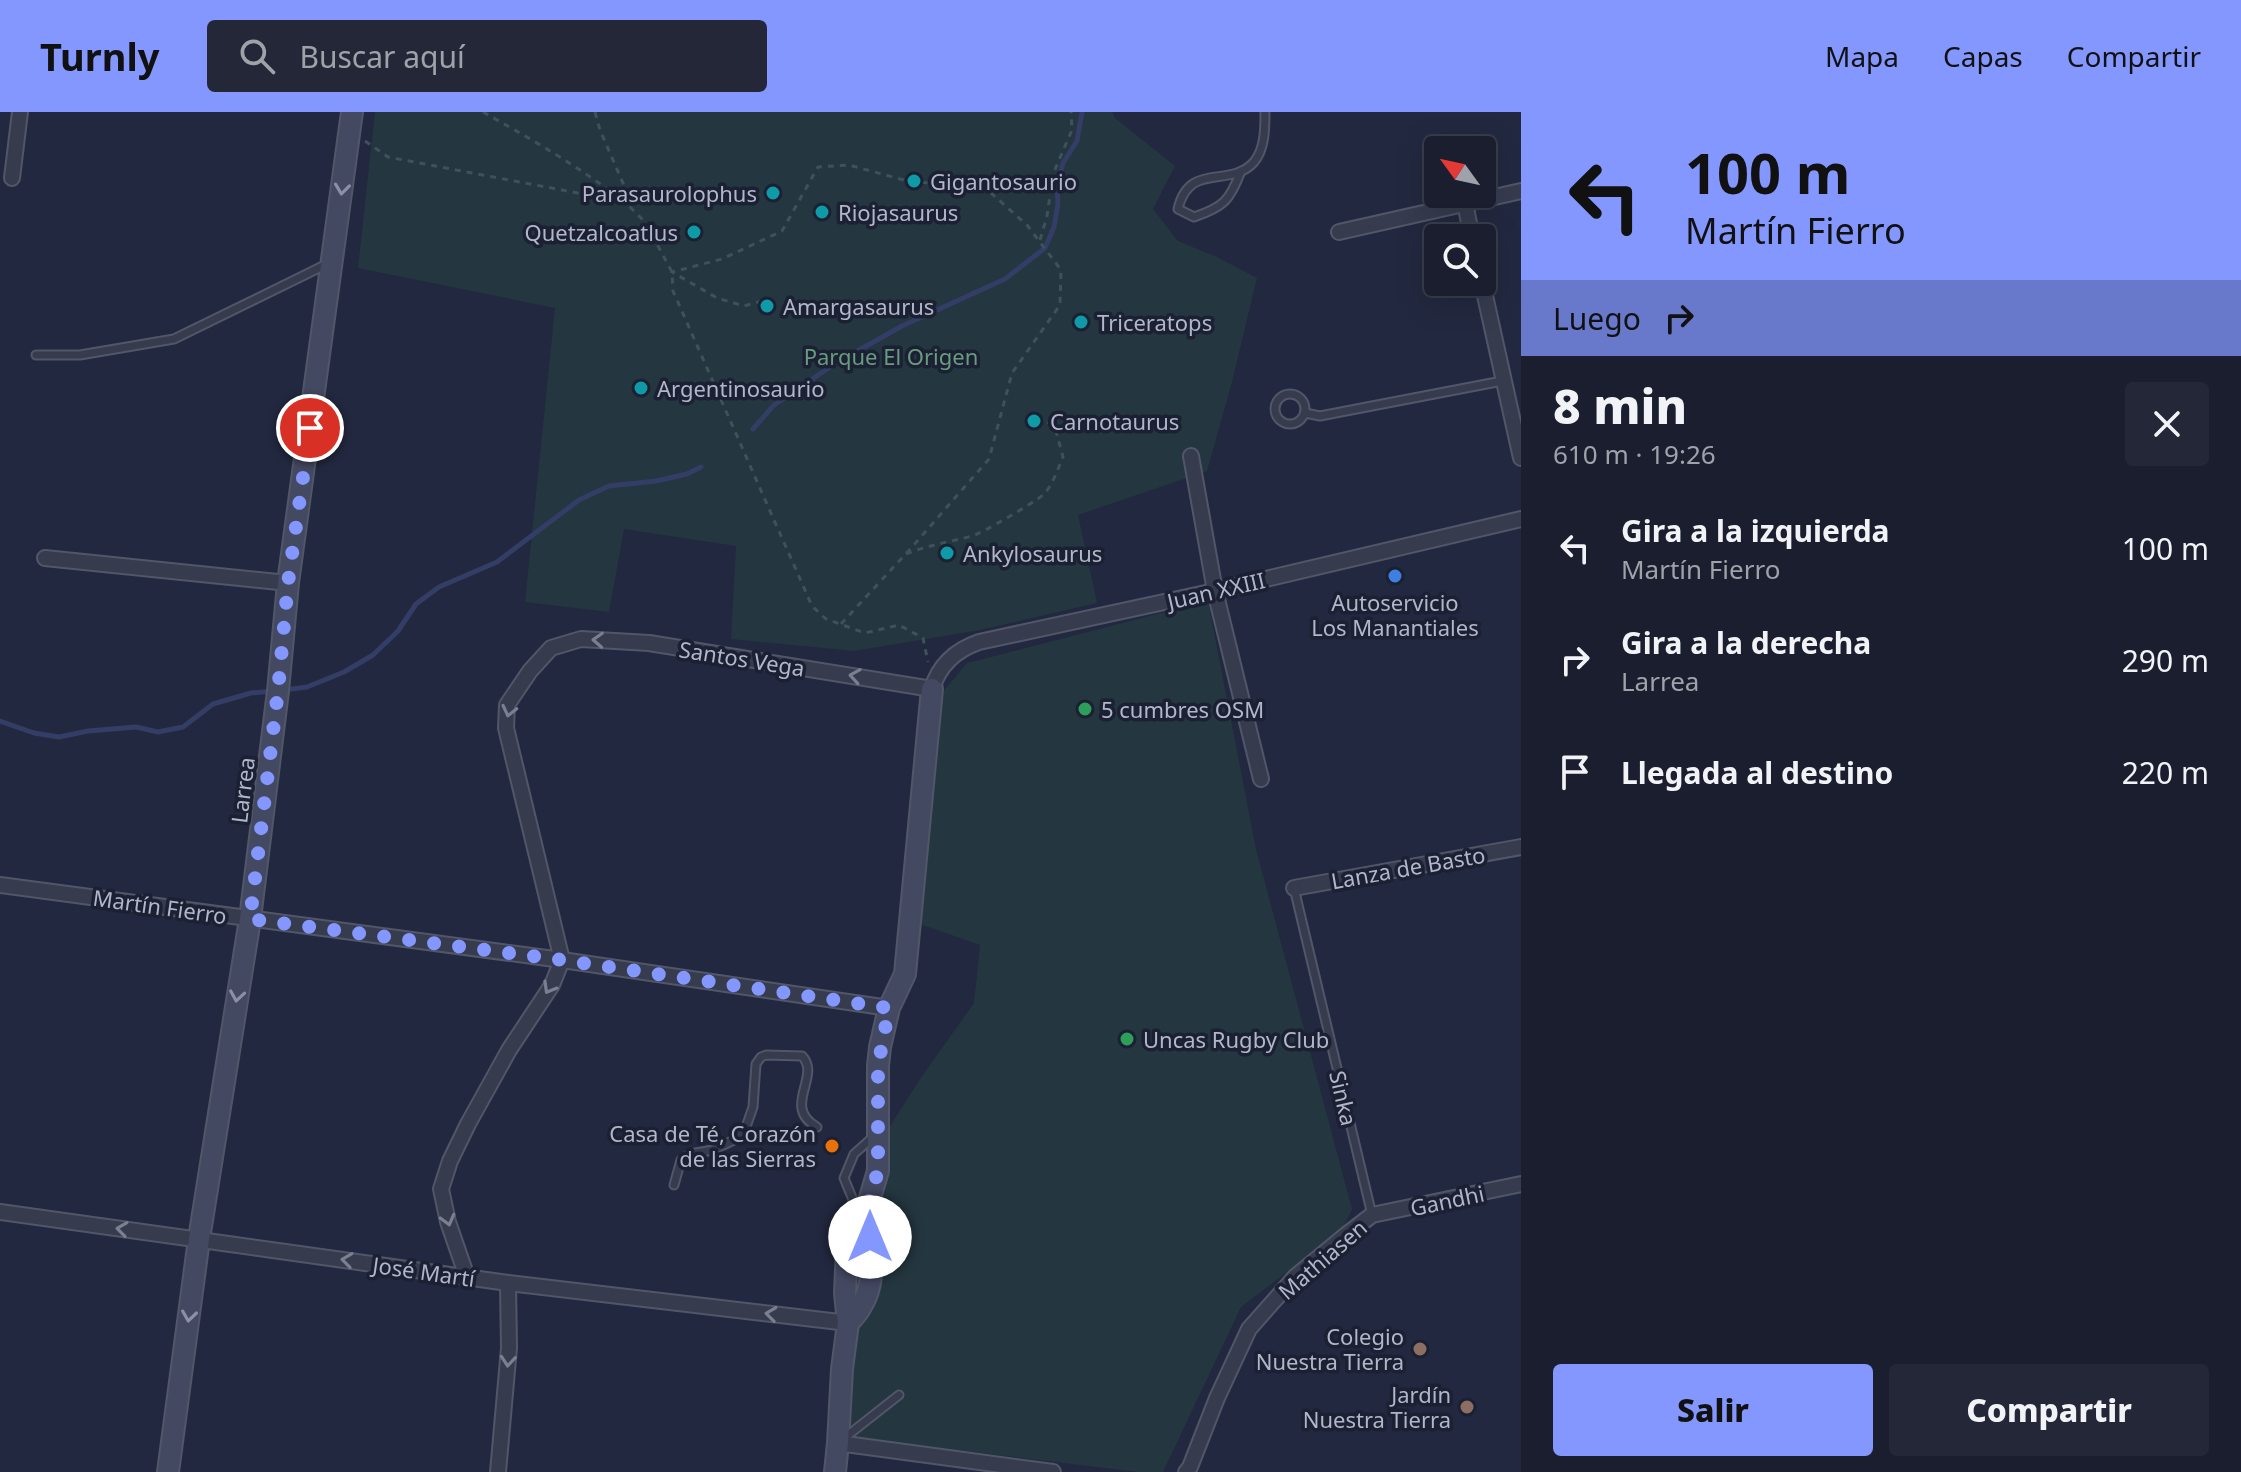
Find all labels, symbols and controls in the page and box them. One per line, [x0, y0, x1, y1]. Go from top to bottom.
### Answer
search box [207, 20, 767, 92]
text: Turnly [40, 30, 159, 82]
icon: search [235, 34, 279, 78]
text: Buscar aquí [299, 36, 465, 77]
text: Mapa [1825, 37, 1899, 75]
text: Capas [1943, 37, 2023, 75]
text: Compartir [2067, 37, 2201, 75]
text: 100 m [1685, 134, 1850, 210]
north arrow [1424, 136, 1496, 208]
map controls [1424, 136, 1496, 296]
icon: left [1553, 144, 1657, 248]
place label: Gigantosaurio [930, 166, 1077, 196]
marker: Gigantosaurio [905, 172, 923, 190]
place label: Parasaurolophus [582, 178, 757, 208]
one-way arrow [334, 182, 351, 196]
marker: Parasaurolophus [764, 184, 782, 202]
place label: Riojasaurus [838, 197, 958, 227]
marker: Riojasaurus [813, 203, 831, 221]
text: Martín Fierro [1685, 206, 1906, 255]
place label: Quetzalcoatlus [525, 217, 678, 247]
marker: Quetzalcoatlus [685, 223, 703, 241]
button: search [1424, 224, 1496, 296]
place label: Amargasaurus [783, 291, 934, 321]
icon: right [1657, 296, 1701, 340]
marker: Amargasaurus [758, 297, 776, 315]
text: Luego [1553, 298, 1641, 339]
place label: Triceratops [1097, 307, 1212, 337]
marker: Triceratops [1072, 313, 1090, 331]
park label: Parque El Origen [804, 341, 978, 371]
place label: Argentinosaurio [657, 373, 825, 403]
text: 8 min [1553, 373, 1687, 438]
marker: Argentinosaurio [632, 379, 650, 397]
button: close [2125, 382, 2209, 466]
pin [276, 394, 344, 462]
icon: arrive [288, 406, 332, 450]
place label: Carnotaurus [1050, 406, 1179, 436]
marker: Carnotaurus [1025, 412, 1043, 430]
text: 610 m · 19:26 [1553, 436, 1716, 472]
text: Gira a la izquierda [1621, 510, 1890, 551]
icon: left [1553, 526, 1597, 570]
text: 100 m [2122, 528, 2209, 569]
place label: Ankylosaurus [963, 538, 1102, 568]
marker: Ankylosaurus [938, 544, 956, 562]
text: Martín Fierro [1621, 551, 1780, 587]
street label: Juan XXIII [1162, 564, 1268, 616]
marker: Autoservicio Los Manantiales [1386, 567, 1404, 585]
place label: Autoservicio Los Manantiales [1311, 587, 1479, 642]
text: Gira a la derecha [1621, 622, 1871, 663]
one-way arrow [591, 632, 604, 649]
street label: Santos Vega [677, 633, 807, 683]
icon: right [1553, 638, 1597, 682]
text: 290 m [2122, 640, 2209, 681]
text: Larrea [1621, 663, 1699, 699]
one-way arrow [849, 669, 862, 686]
place label: 5 cumbres OSM [1101, 694, 1264, 724]
marker: 5 cumbres OSM [1076, 700, 1094, 718]
one-way arrow [501, 704, 518, 717]
icon: arrive [1553, 750, 1597, 794]
text: Llegada al destino [1621, 752, 1893, 793]
text: 220 m [2122, 752, 2209, 793]
street label: Larrea [223, 755, 261, 825]
street label: Lanza de Basto [1329, 839, 1487, 895]
street label: Martín Fierro [91, 882, 229, 930]
one-way arrow [543, 980, 558, 994]
one-way arrow [230, 989, 247, 1002]
place label: Uncas Rugby Club [1143, 1024, 1329, 1054]
marker: Uncas Rugby Club [1118, 1030, 1136, 1048]
street label: Sinka [1323, 1068, 1365, 1128]
place label: Casa de Té, Corazón de las Sierras [609, 1118, 816, 1173]
marker: Casa de Té, Corazón de las Sierras [823, 1137, 841, 1155]
street label: Gandhi [1407, 1178, 1487, 1222]
position arrow [828, 1195, 912, 1279]
one-way arrow [439, 1212, 456, 1226]
street label: Mathiasen [1271, 1212, 1373, 1306]
one-way arrow [115, 1220, 128, 1237]
street label: José Martí [369, 1249, 478, 1293]
one-way arrow [340, 1252, 354, 1269]
one-way arrow [764, 1306, 777, 1323]
one-way arrow [181, 1310, 198, 1323]
place label: Colegio Nuestra Tierra [1256, 1321, 1404, 1376]
marker: Colegio Nuestra Tierra [1411, 1340, 1429, 1358]
one-way arrow [499, 1355, 516, 1368]
button: Salir [1553, 1364, 1873, 1456]
button: Compartir [1889, 1364, 2209, 1456]
place label: Jardín Nuestra Tierra [1303, 1379, 1451, 1434]
marker: Jardín Nuestra Tierra [1458, 1398, 1476, 1416]

